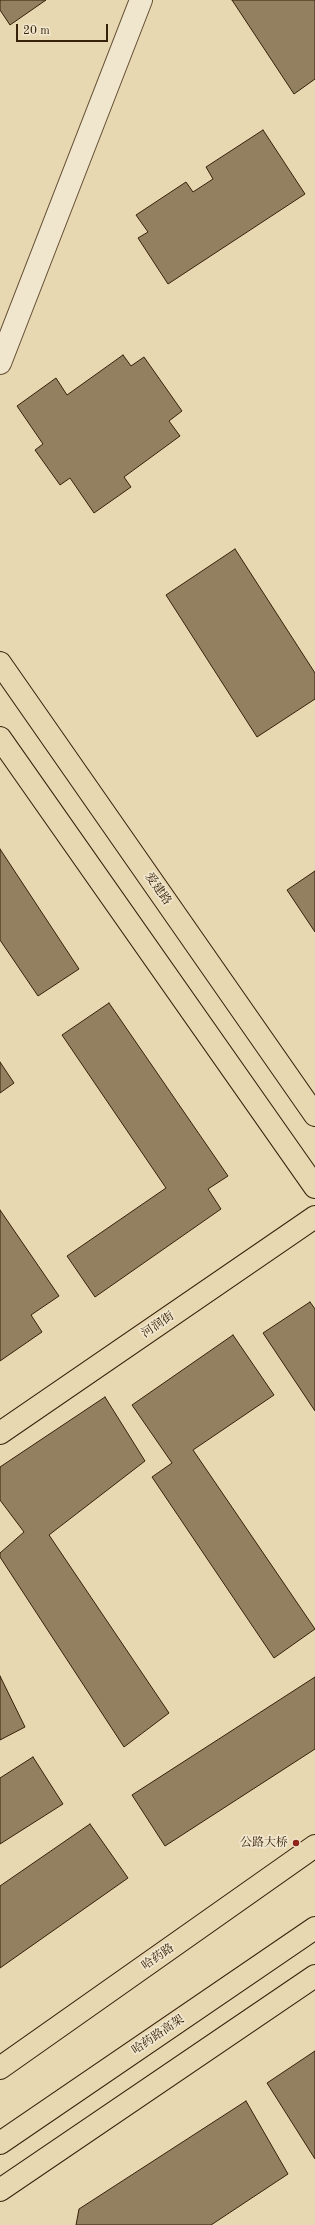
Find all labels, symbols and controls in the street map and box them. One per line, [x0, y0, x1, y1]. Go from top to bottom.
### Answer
scale bar [18, 16, 110, 42]
text: 20 m [23, 25, 50, 37]
street label: 爱建路 [142, 870, 174, 908]
street label: 河润街 [139, 1309, 177, 1341]
place label: 公路大桥 [240, 1836, 288, 1850]
marker: 公路大桥 [291, 1838, 301, 1848]
street label: 哈药路 [139, 1941, 177, 1973]
street label: 哈药路高架 [129, 2012, 187, 2058]

